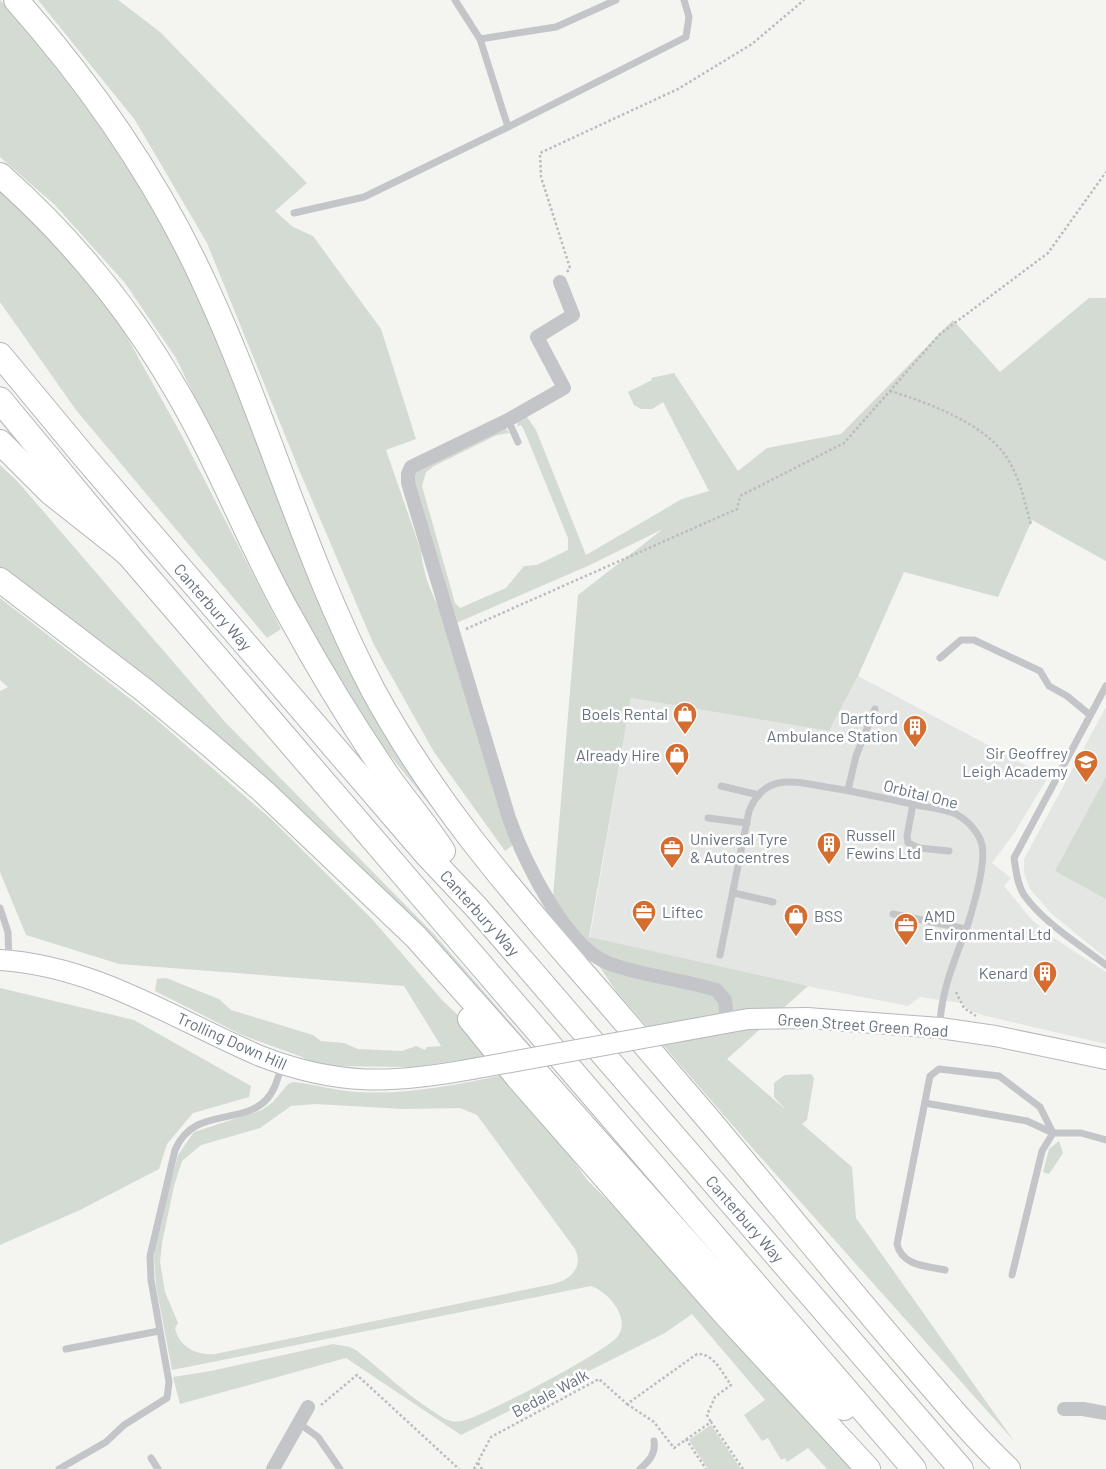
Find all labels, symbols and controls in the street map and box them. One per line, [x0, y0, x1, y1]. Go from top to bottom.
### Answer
street label: Canterbury Way [170, 559, 257, 655]
shop icon: Boels Rental [672, 701, 698, 735]
place label: Boels Rental [582, 704, 668, 723]
place label: Dartford Ambulance Station [767, 708, 898, 745]
building icon: Dartford Ambulance Station [902, 714, 928, 748]
shop icon: Already Hire [664, 742, 690, 776]
place label: Sir Geoffrey Leigh Academy [962, 743, 1069, 780]
place label: Already Hire [576, 745, 660, 764]
school or university icon: Sir Geoffrey Leigh Academy [1073, 749, 1099, 783]
street label: Orbital One [882, 775, 961, 812]
place label: Russell Fewins Ltd [846, 825, 921, 862]
place label: Universal Tyre & Autocentres [690, 829, 789, 866]
building icon: Russell Fewins Ltd [816, 831, 842, 865]
office icon: Universal Tyre & Autocentres [659, 835, 685, 869]
street label: Canterbury Way [437, 866, 524, 960]
office icon: Liftec [631, 899, 657, 933]
place label: Liftec [662, 902, 703, 921]
shop icon: BSS [783, 903, 809, 937]
place label: BSS [814, 906, 843, 925]
place label: AMD Environmental Ltd [924, 906, 1051, 943]
office icon: AMD Environmental Ltd [893, 912, 919, 946]
building icon: Kenard [1032, 960, 1058, 994]
place label: Kenard [979, 963, 1028, 982]
street label: Trolling Down Hill [174, 1008, 290, 1073]
street label: Green Street Green Road [777, 1009, 949, 1040]
street label: Canterbury Way [702, 1171, 789, 1267]
street label: Bedale Walk [508, 1364, 591, 1421]

